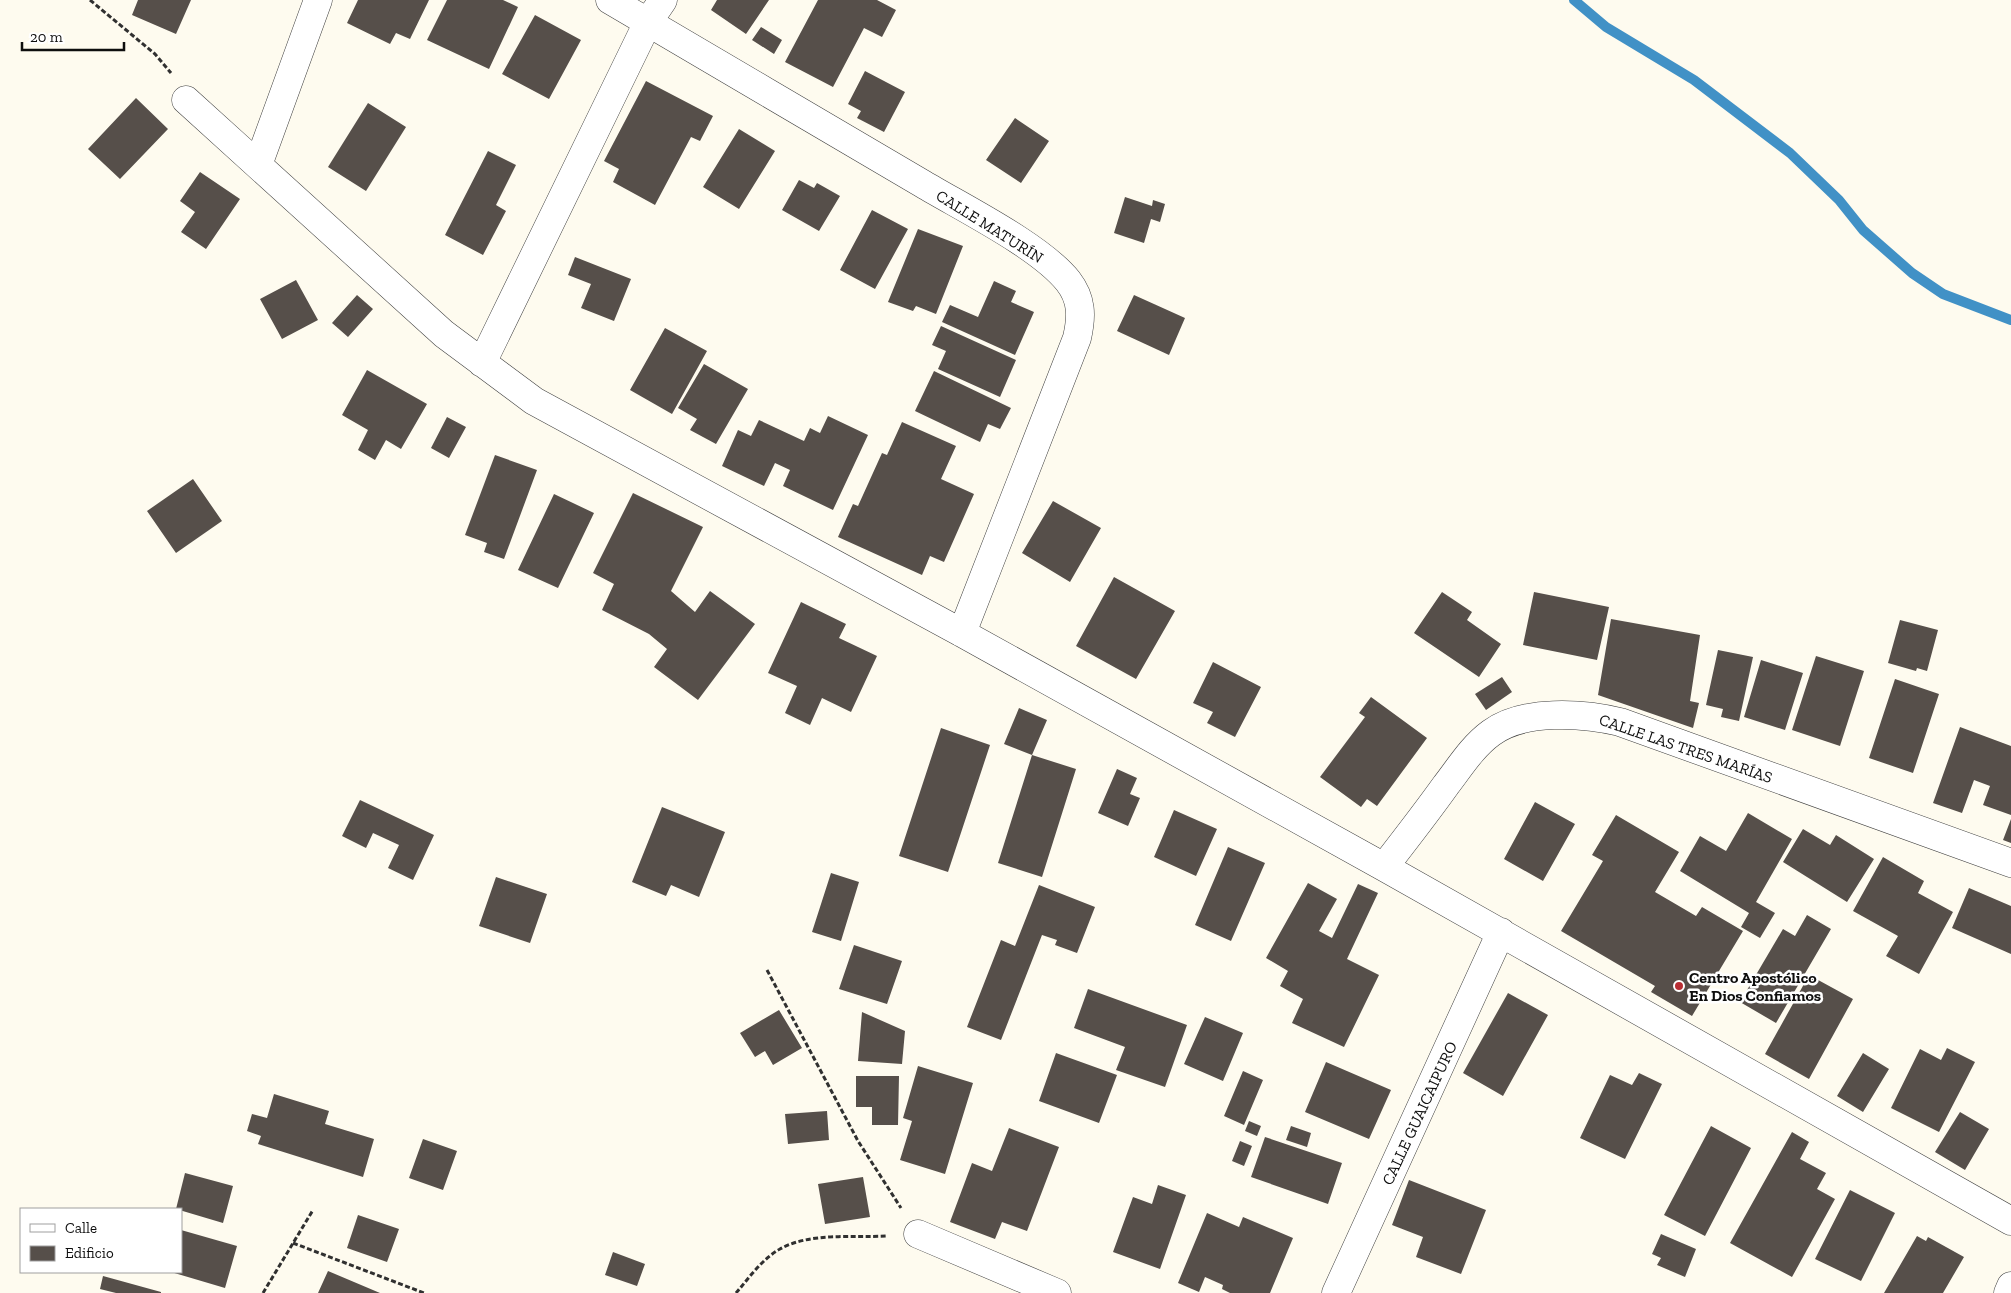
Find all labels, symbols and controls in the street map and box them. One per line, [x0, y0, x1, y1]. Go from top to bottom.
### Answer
scale bar [22, 20, 125, 52]
text: 20 m [30, 28, 63, 46]
street label: CALLE MATURÍN [933, 186, 1047, 267]
street label: CALLE LAS TRES MARÍAS [1597, 710, 1775, 787]
place label: Centro Apostólico En Dios Confiamos [1689, 968, 1821, 1005]
marker: Centro Apostólico En Dios Confiamos [1673, 980, 1685, 992]
street label: CALLE GUAICAIPURO [1378, 1038, 1461, 1188]
legend [20, 1208, 182, 1273]
text: Calle [65, 1219, 97, 1237]
text: Edificio [65, 1244, 114, 1262]

